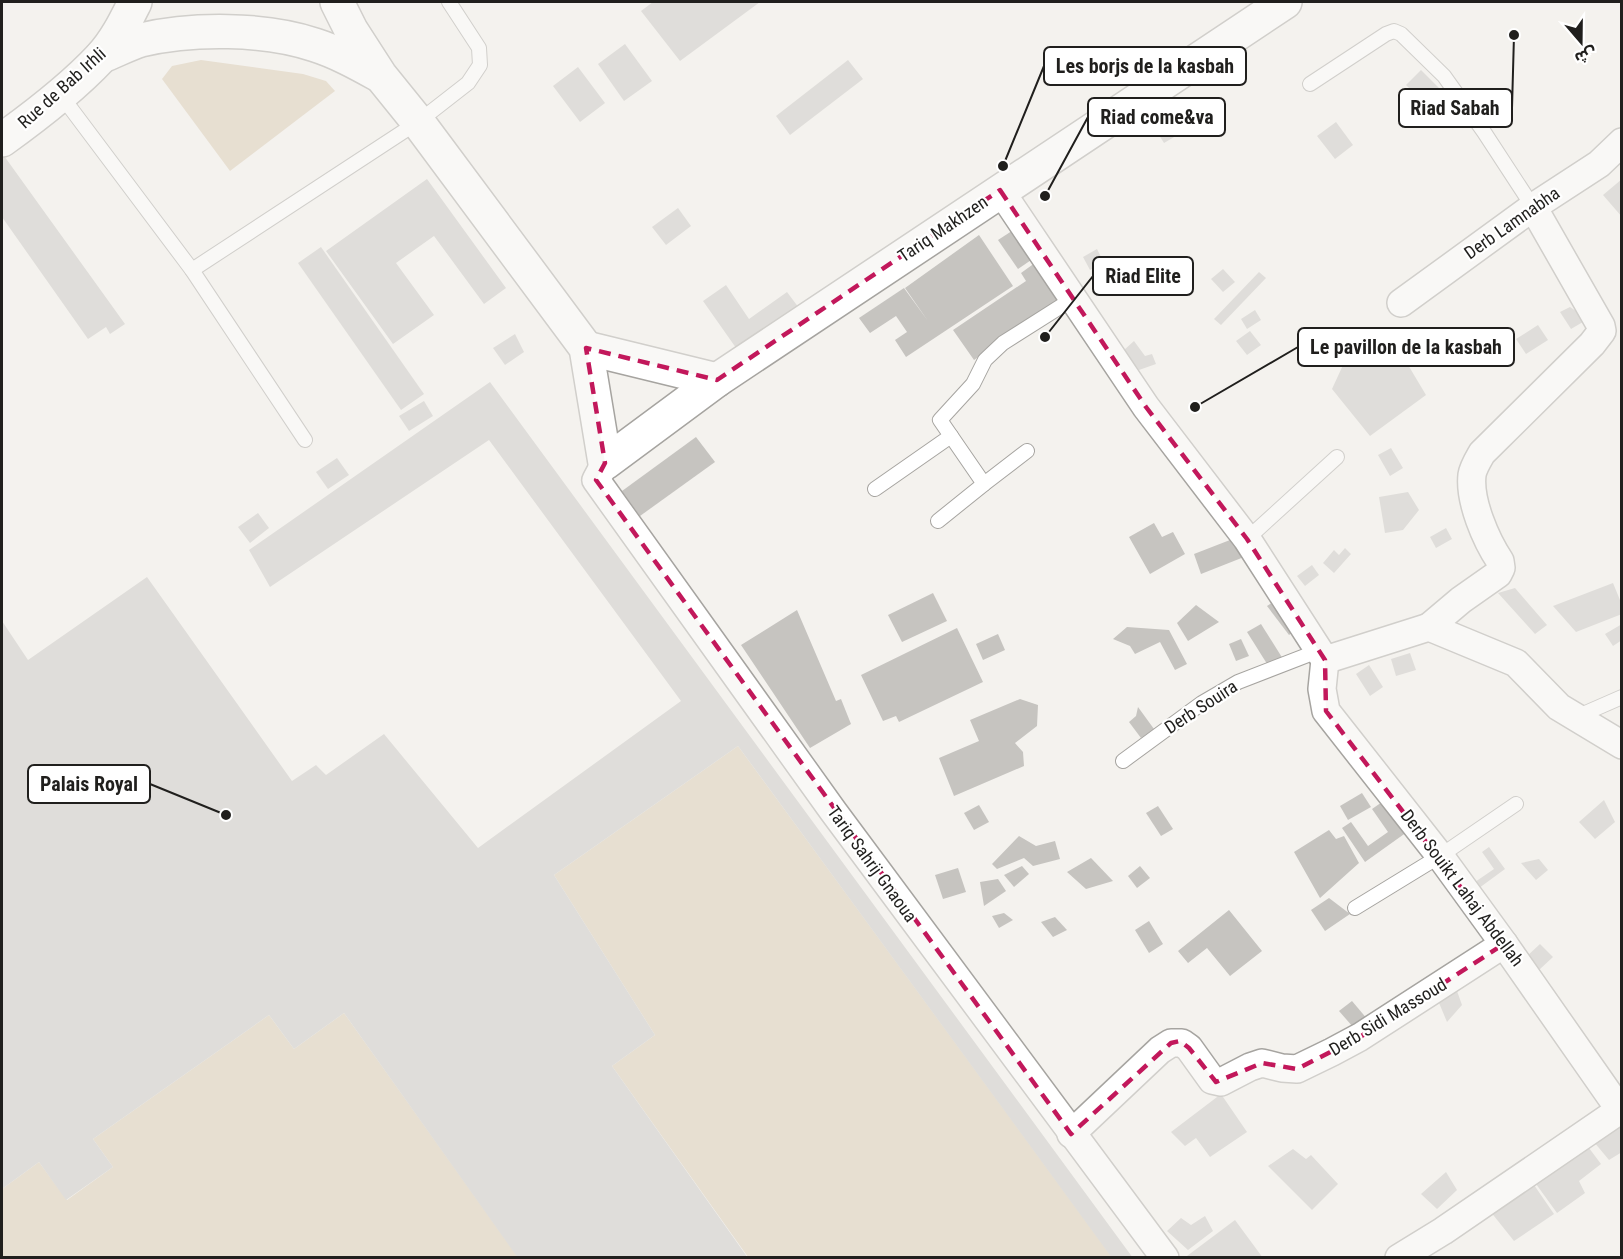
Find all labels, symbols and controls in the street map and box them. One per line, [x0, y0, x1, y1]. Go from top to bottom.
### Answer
north arrow [1551, 12, 1611, 72]
street label: Rue de Bab Irhli [13, 43, 110, 132]
text: ش [1572, 43, 1600, 68]
callout: Les borjs de la kasbah [1044, 47, 1246, 85]
text: Les borjs de la kasbah [1056, 54, 1234, 78]
callout: Riad Sabah [1399, 89, 1512, 127]
text: Riad Sabah [1410, 96, 1500, 120]
callout: Riad come&va [1088, 98, 1225, 136]
text: Riad come&va [1100, 105, 1214, 129]
street label: Derb Lamnabha [1460, 182, 1563, 263]
street label: Tariq Makhzen [894, 191, 992, 266]
callout: Riad Elite [1093, 257, 1193, 295]
text: Riad Elite [1105, 264, 1181, 288]
callout: Le pavillon de la kasbah [1298, 328, 1514, 366]
text: Le pavillon de la kasbah [1310, 335, 1502, 359]
street label: Derb Souira [1161, 675, 1241, 738]
callout: Palais Royal [28, 765, 150, 803]
text: Palais Royal [40, 772, 138, 796]
street label: Tariq Sahrij Gnaoua [823, 802, 922, 926]
street label: Derb Souikt Lahaj Abdellah [1397, 805, 1528, 970]
street label: Derb Sidi Massoud [1325, 973, 1450, 1060]

